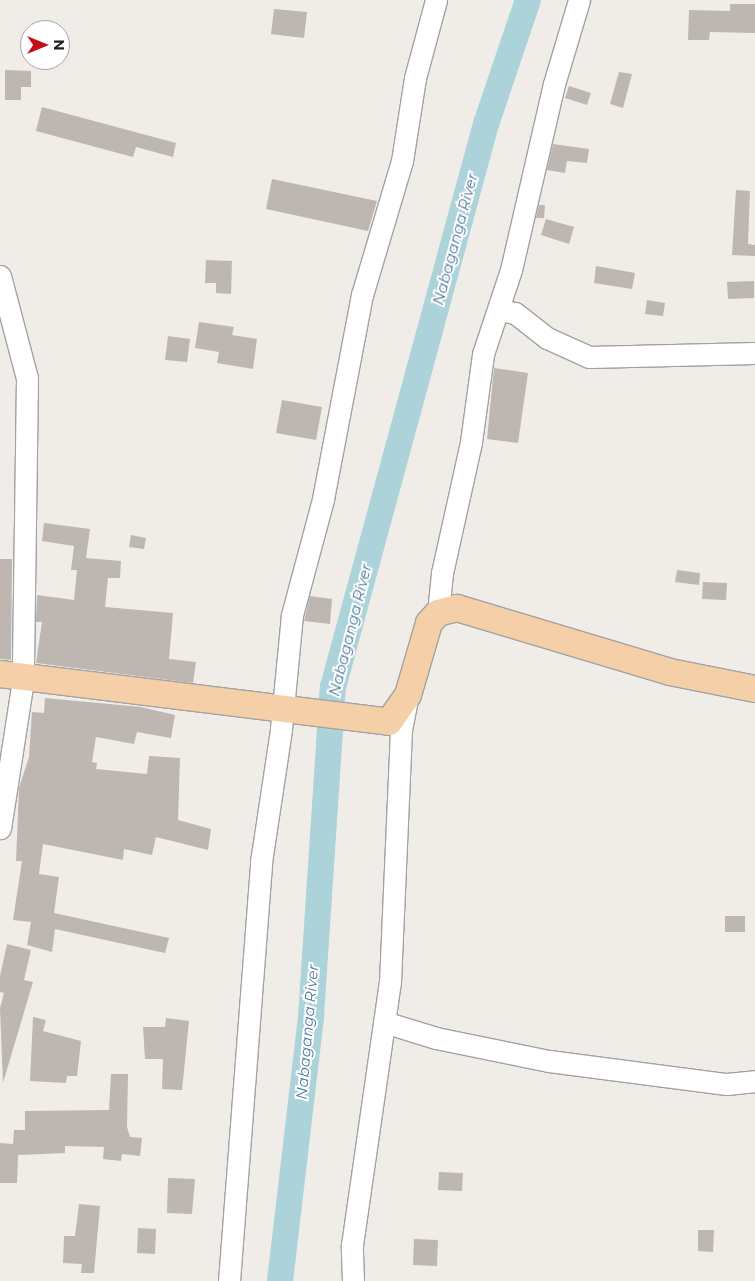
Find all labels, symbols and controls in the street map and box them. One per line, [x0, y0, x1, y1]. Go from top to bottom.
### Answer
north arrow [20, 20, 70, 70]
text: N [50, 39, 68, 51]
water label: Nabaganga River [429, 171, 481, 307]
water label: Nabaganga River [325, 562, 375, 698]
water label: Nabaganga River [292, 964, 322, 1100]

